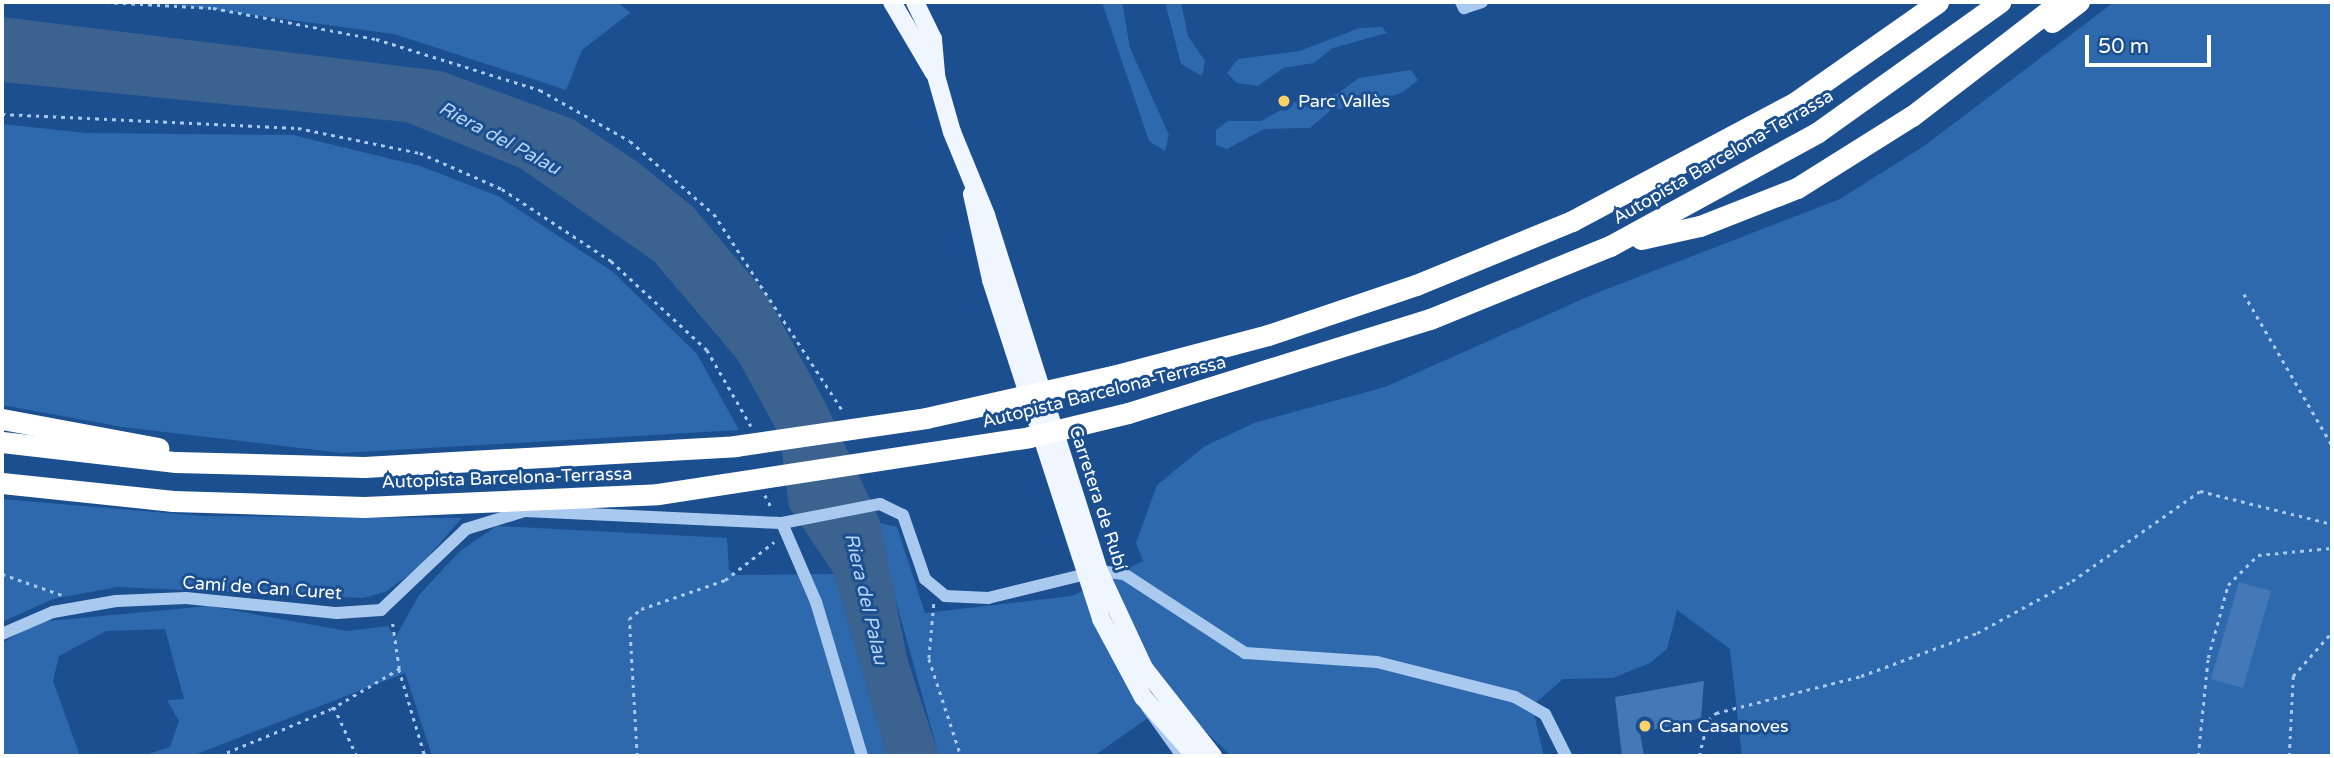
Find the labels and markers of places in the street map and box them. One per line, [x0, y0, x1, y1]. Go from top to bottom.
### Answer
place label: Parc Vallès [1298, 90, 1390, 112]
marker: Parc Vallès [1276, 93, 1292, 109]
place label: Can Casanoves [1659, 715, 1789, 737]
marker: Can Casanoves [1637, 718, 1653, 734]

